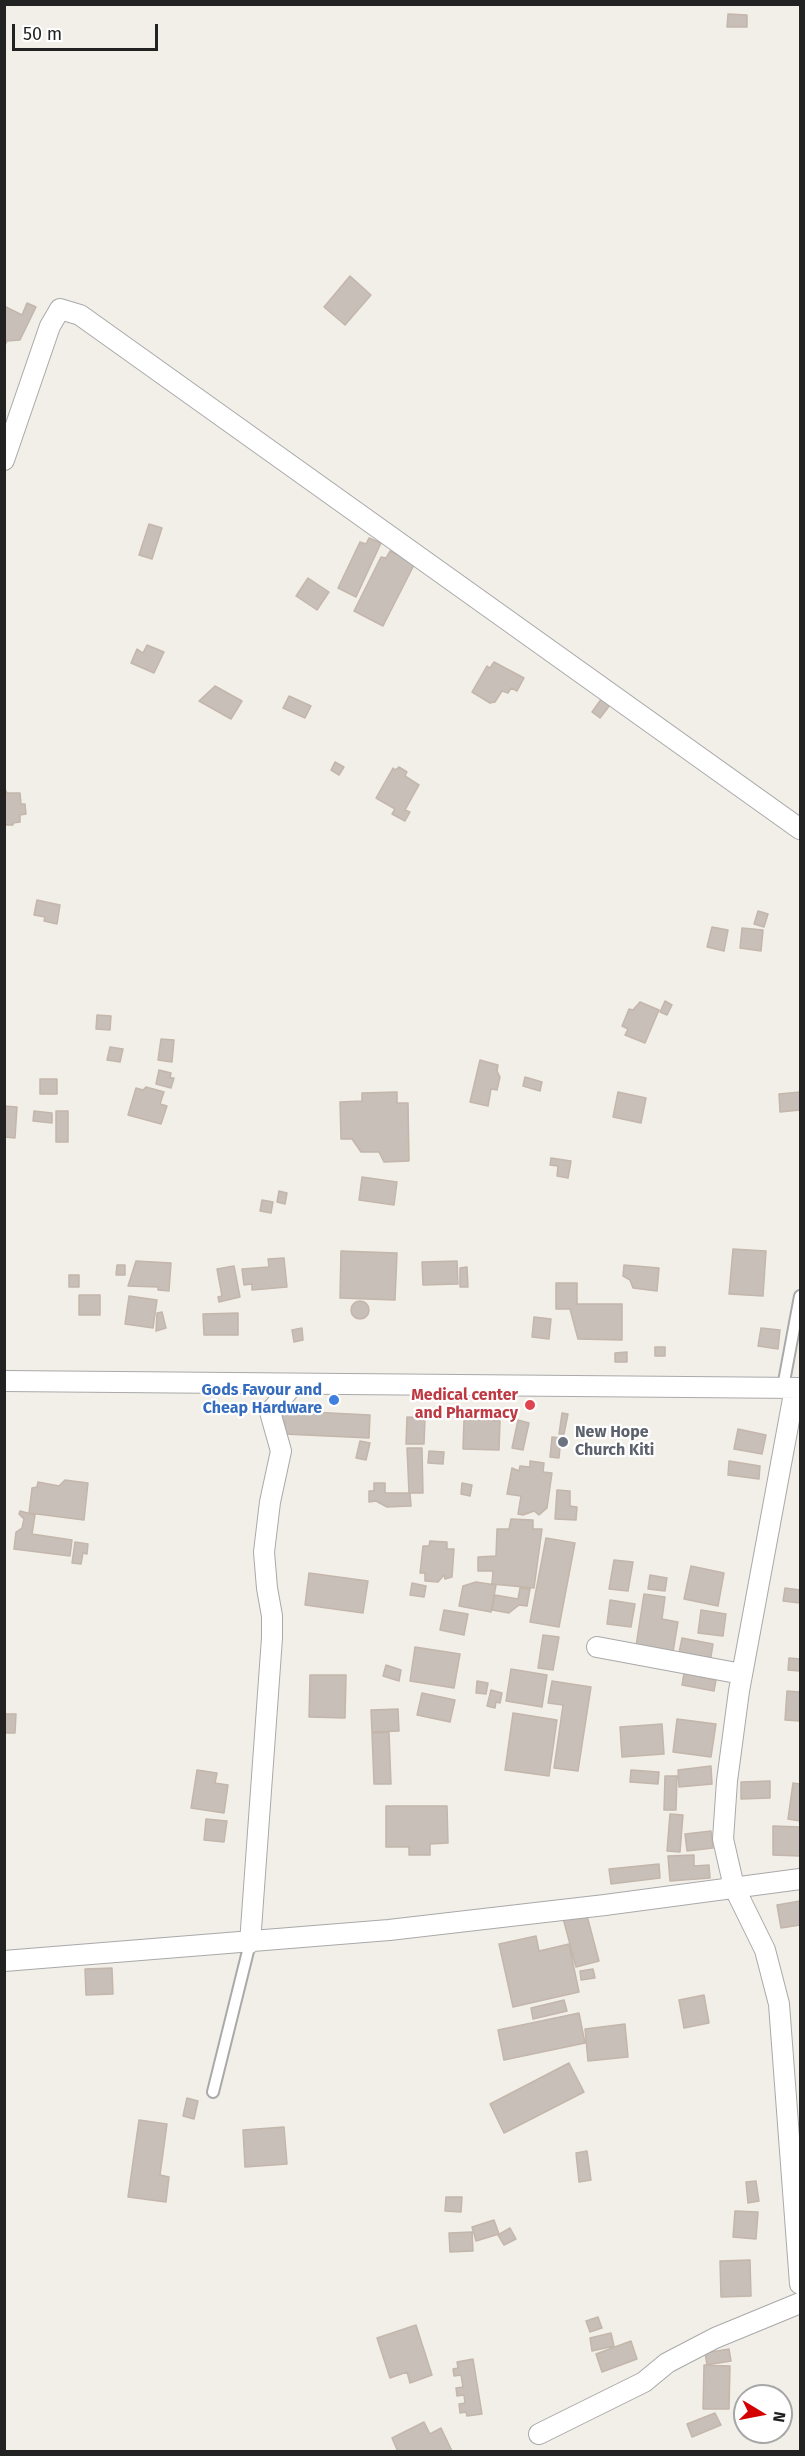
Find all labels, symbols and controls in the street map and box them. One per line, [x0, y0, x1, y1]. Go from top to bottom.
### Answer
scale bar [15, 12, 160, 50]
text: 50 m [23, 23, 62, 45]
place label: Gods Favour and Cheap Hardware [201, 1381, 322, 1419]
place label: Medical center and Pharmacy [411, 1386, 518, 1424]
marker: Gods Favour and Cheap Hardware [327, 1393, 341, 1407]
marker: Medical center and Pharmacy [523, 1398, 537, 1412]
place label: New Hope Church Kiti [575, 1423, 654, 1461]
marker: New Hope Church Kiti [556, 1435, 570, 1449]
north arrow [733, 2384, 793, 2444]
text: N [769, 2410, 790, 2424]

